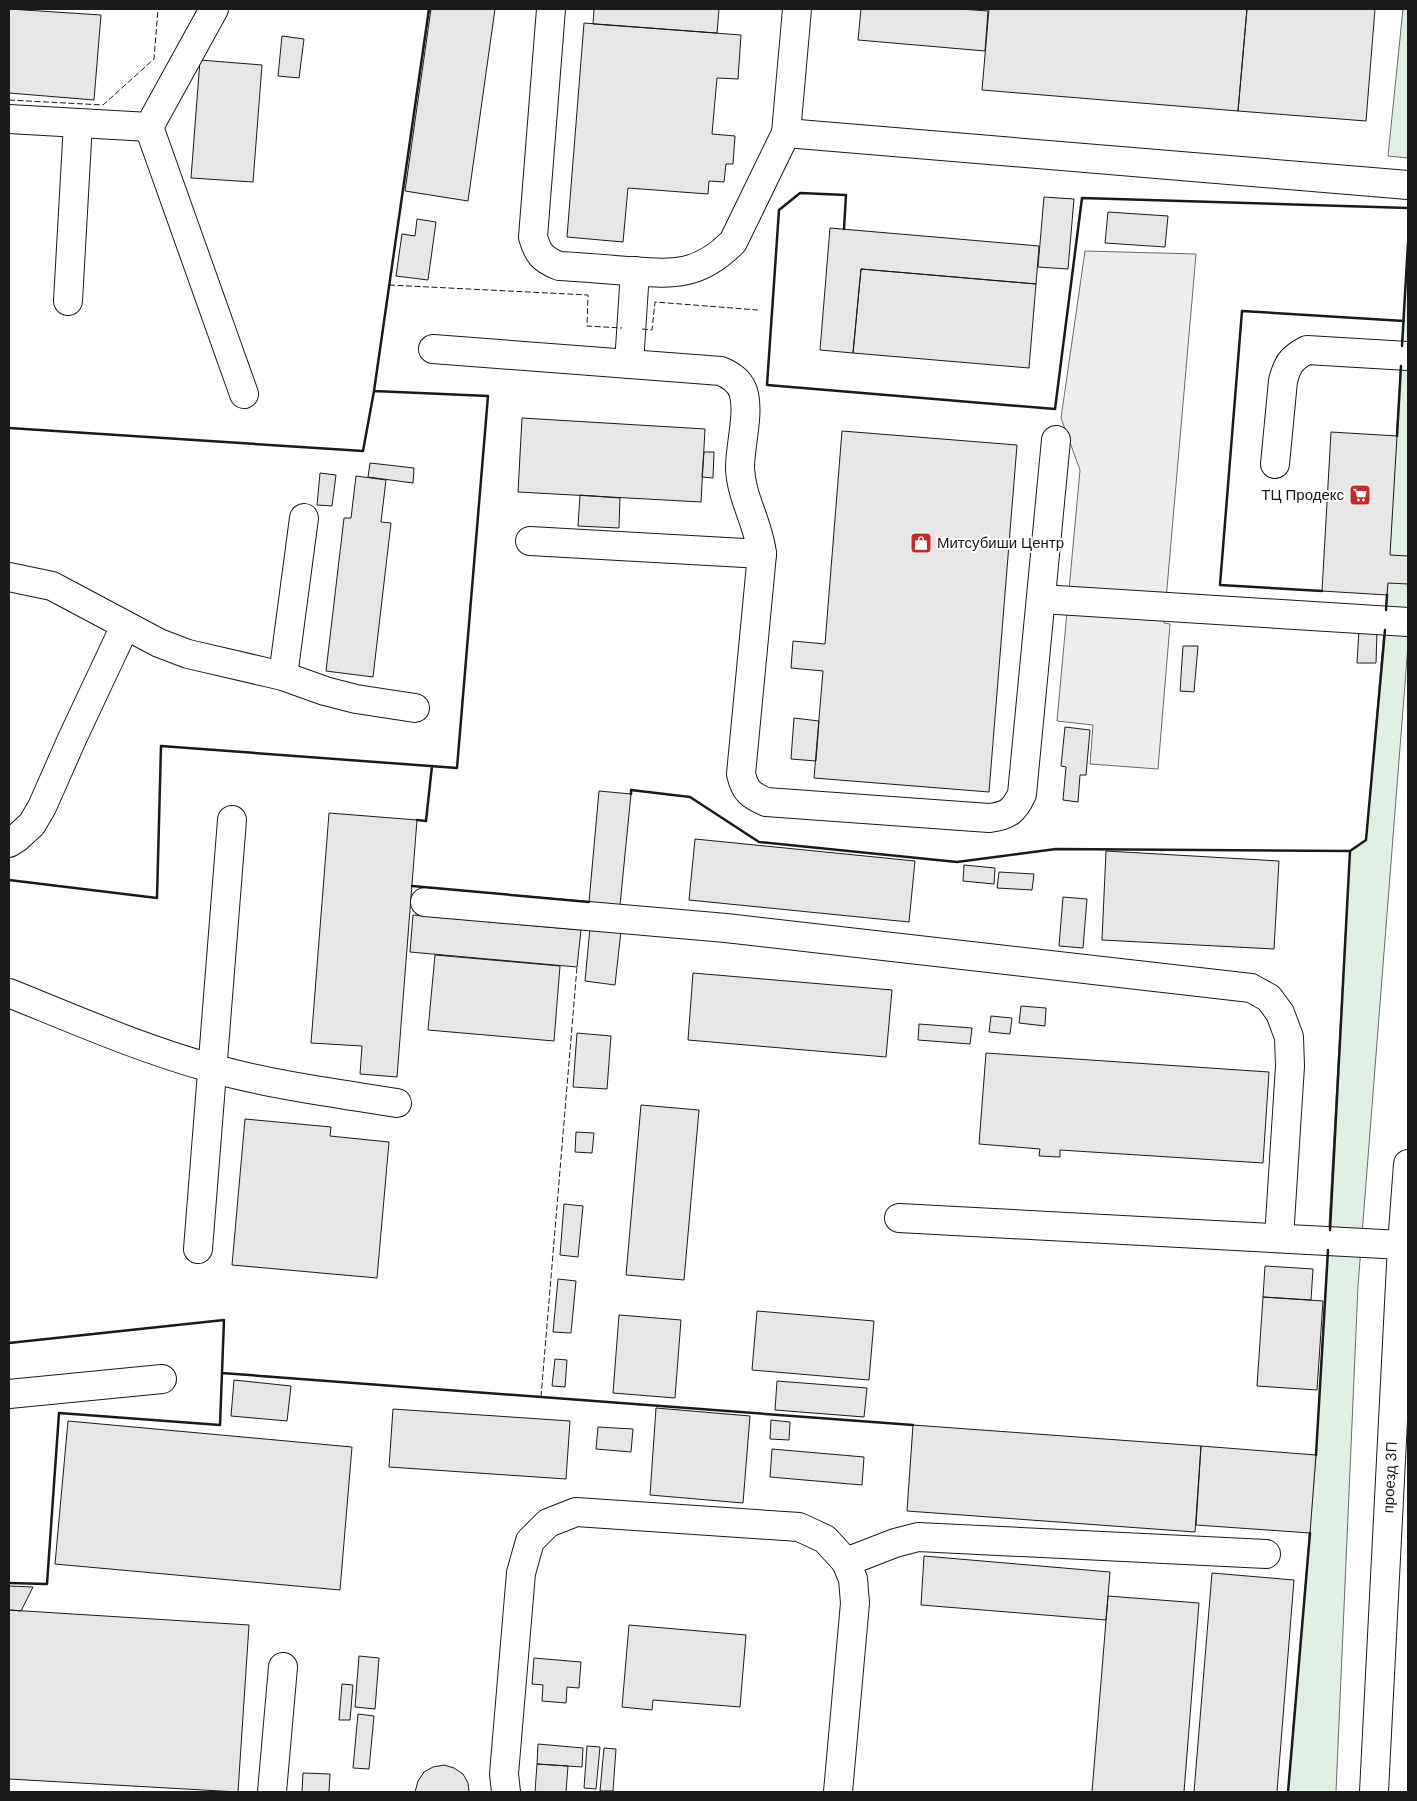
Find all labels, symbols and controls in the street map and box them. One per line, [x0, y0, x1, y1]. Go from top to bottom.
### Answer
supermarket icon: ТЦ Продекс [1348, 483, 1372, 507]
place label: ТЦ Продекс [1261, 485, 1344, 505]
shop icon: Митсубиши Центр [909, 531, 933, 555]
place label: Митсубиши Центр [937, 533, 1064, 553]
street label: проезд 3П [1378, 1441, 1402, 1514]

